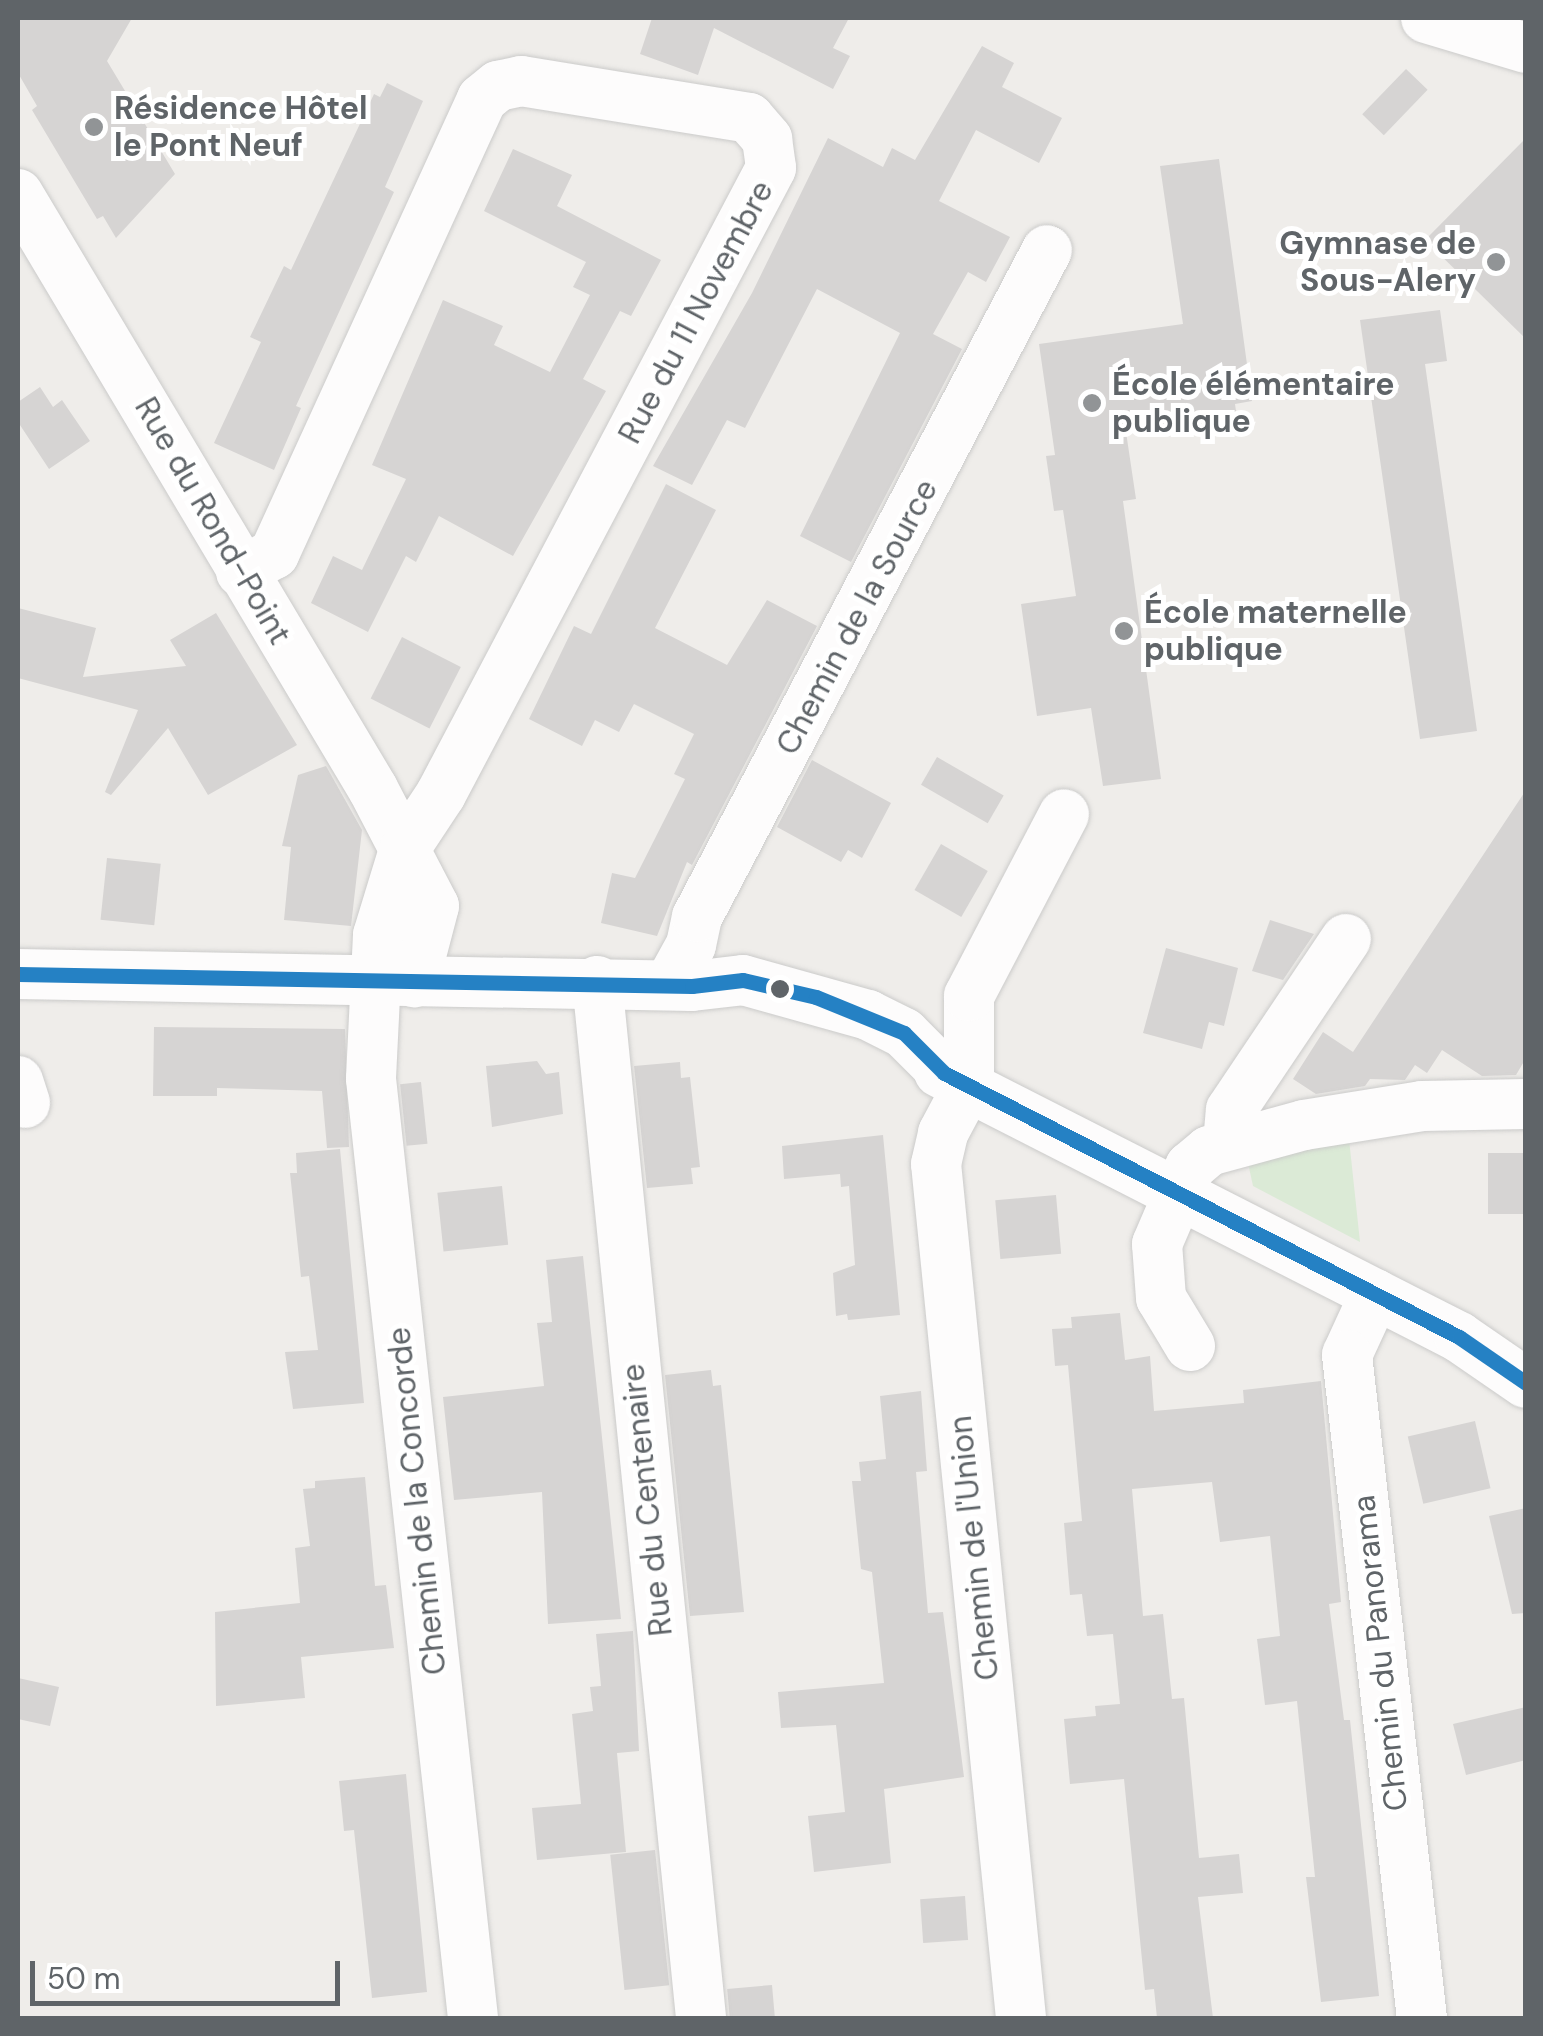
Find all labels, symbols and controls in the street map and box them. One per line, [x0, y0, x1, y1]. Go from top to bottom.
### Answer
place label: Résidence Hôtel le Pont Neuf [114, 90, 367, 165]
marker: Résidence Hôtel le Pont Neuf [83, 116, 105, 138]
street label: Rue du 11 Novembre [611, 174, 781, 450]
place label: Gymnase de Sous-Alery [1279, 225, 1476, 300]
marker: Gymnase de Sous-Alery [1485, 251, 1507, 273]
place label: École élémentaire publique [1112, 366, 1395, 441]
street label: Rue du Rond-Point [127, 391, 299, 651]
marker: École élémentaire publique [1081, 392, 1103, 414]
street label: Chemin de la Source [768, 473, 946, 761]
place label: École maternelle publique [1144, 594, 1407, 669]
marker: École maternelle publique [1113, 620, 1135, 642]
unlabelled marker [770, 979, 790, 999]
street label: Chemin de la Concorde [380, 1325, 454, 1677]
street label: Rue du Centenaire [614, 1362, 680, 1638]
street label: Chemin de l'Union [941, 1414, 1007, 1682]
street label: Chemin du Panorama [1344, 1493, 1416, 1813]
scale bar [35, 1941, 345, 2003]
text: 50 m [47, 1959, 121, 1998]

